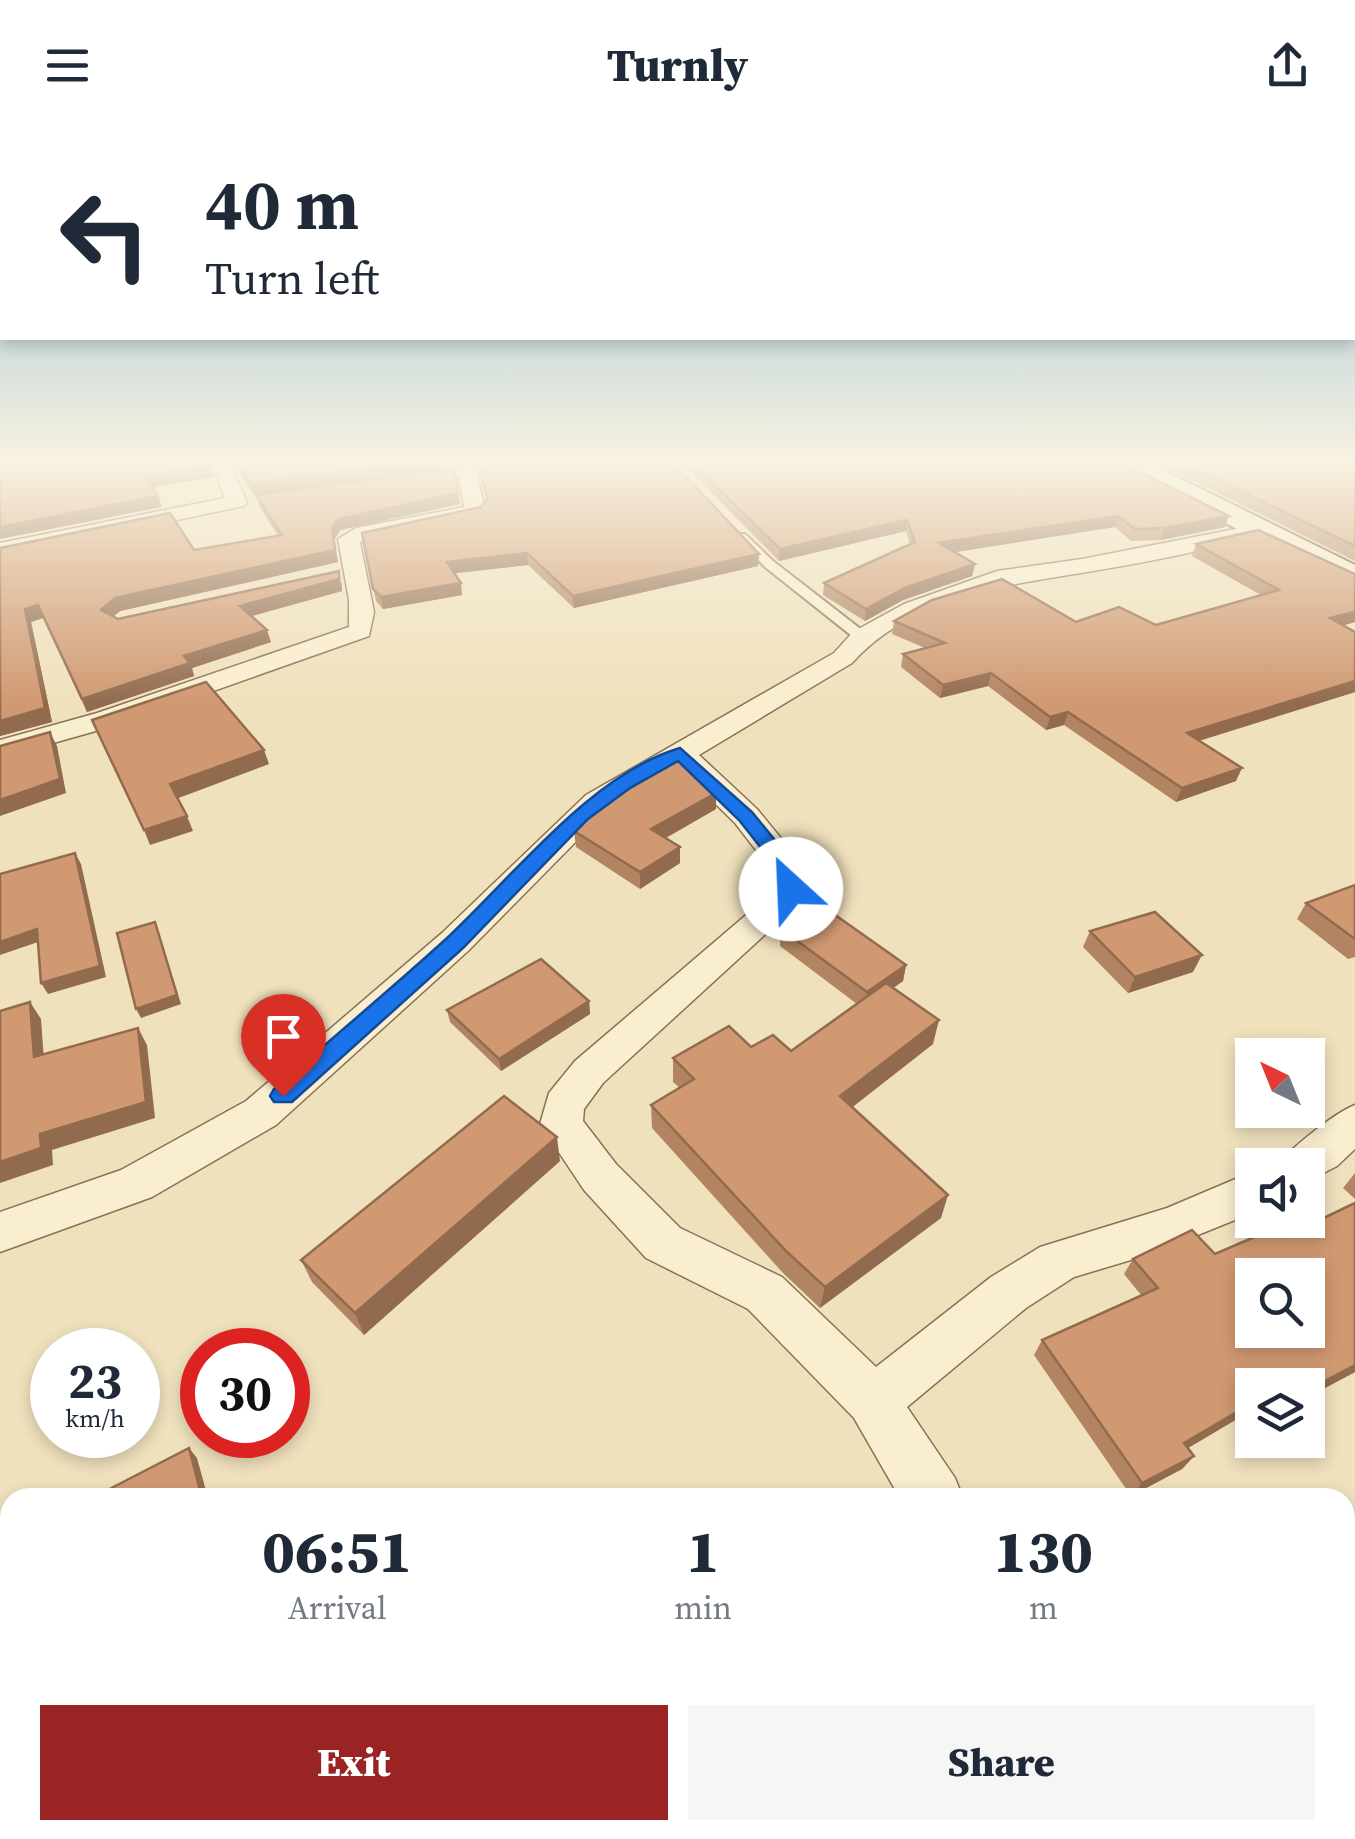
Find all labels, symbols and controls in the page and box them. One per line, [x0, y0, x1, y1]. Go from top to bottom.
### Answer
text: Turnly [607, 34, 748, 96]
icon: menu [40, 38, 95, 93]
icon: share [1260, 38, 1315, 93]
text: 40 m [205, 156, 359, 252]
icon: left [40, 170, 170, 300]
text: Turn left [205, 247, 379, 309]
position arrow [739, 837, 843, 941]
pin [241, 994, 326, 1097]
icon: arrive [256, 1009, 311, 1064]
north arrow [1235, 1038, 1325, 1128]
map controls [1235, 1038, 1325, 1458]
button: sound [1235, 1148, 1325, 1238]
button: search [1235, 1258, 1325, 1348]
speed limit sign: 30 [180, 1328, 310, 1458]
text: 23 [68, 1346, 122, 1415]
button: layers [1235, 1368, 1325, 1458]
text: km/h [65, 1401, 125, 1435]
text: 06:51 [262, 1510, 412, 1592]
text: 1 [686, 1510, 720, 1592]
text: 130 [994, 1510, 1093, 1592]
text: Arrival [288, 1586, 386, 1630]
text: min [674, 1586, 732, 1630]
text: m [1029, 1586, 1058, 1630]
button: Exit [40, 1705, 668, 1820]
button: Share [688, 1705, 1315, 1820]

